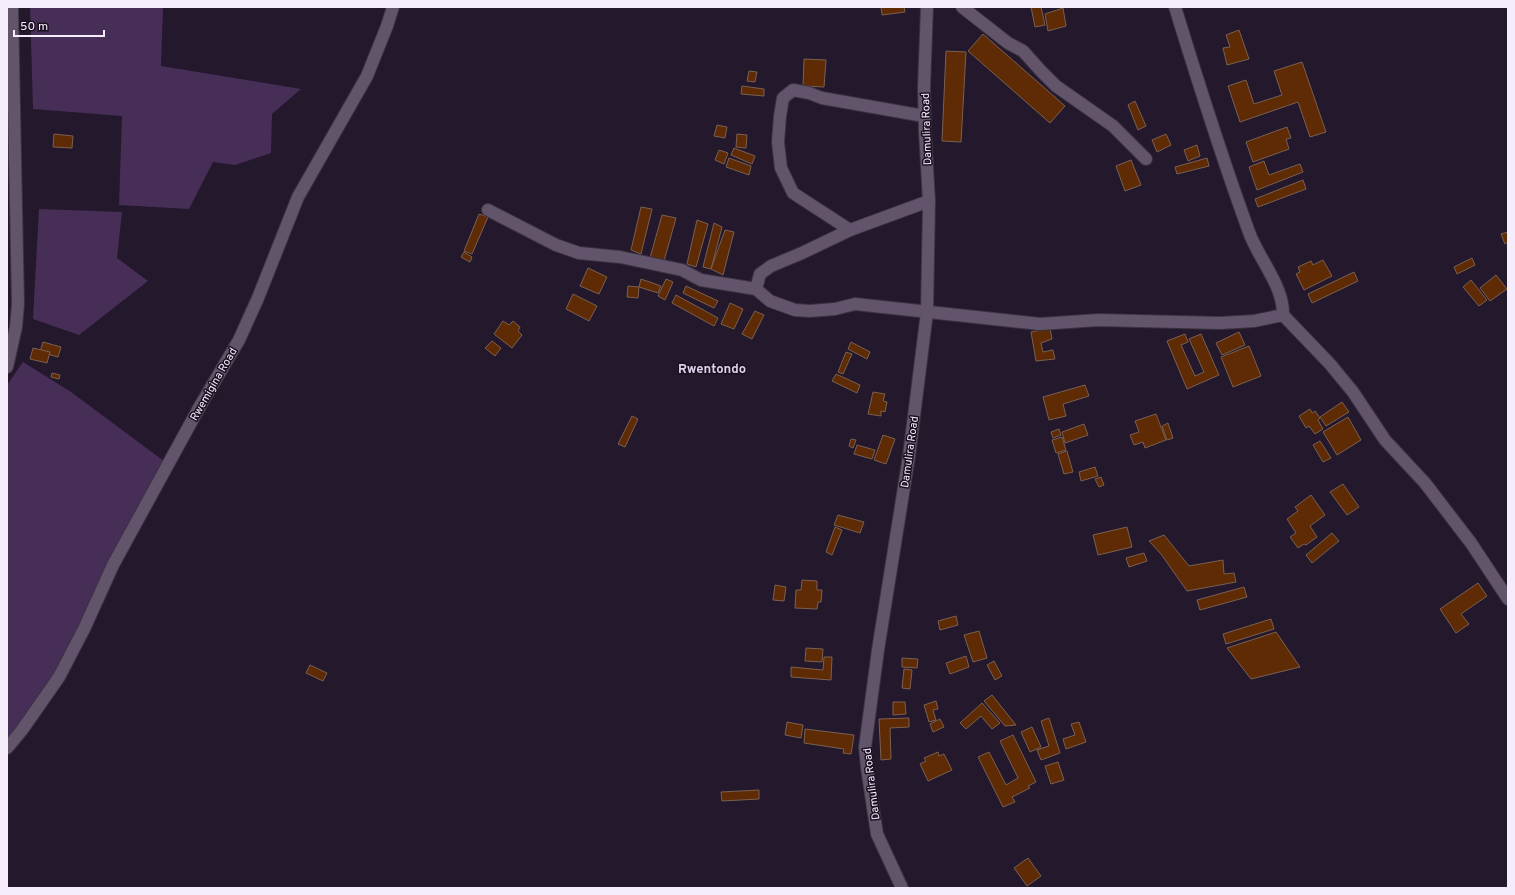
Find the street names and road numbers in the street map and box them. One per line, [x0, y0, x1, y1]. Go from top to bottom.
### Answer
street label: Damulira Road [919, 93, 935, 165]
street label: Rwemigina Road [187, 345, 240, 424]
street label: Damulira Road [898, 415, 922, 489]
street label: Damulira Road [861, 747, 883, 821]

